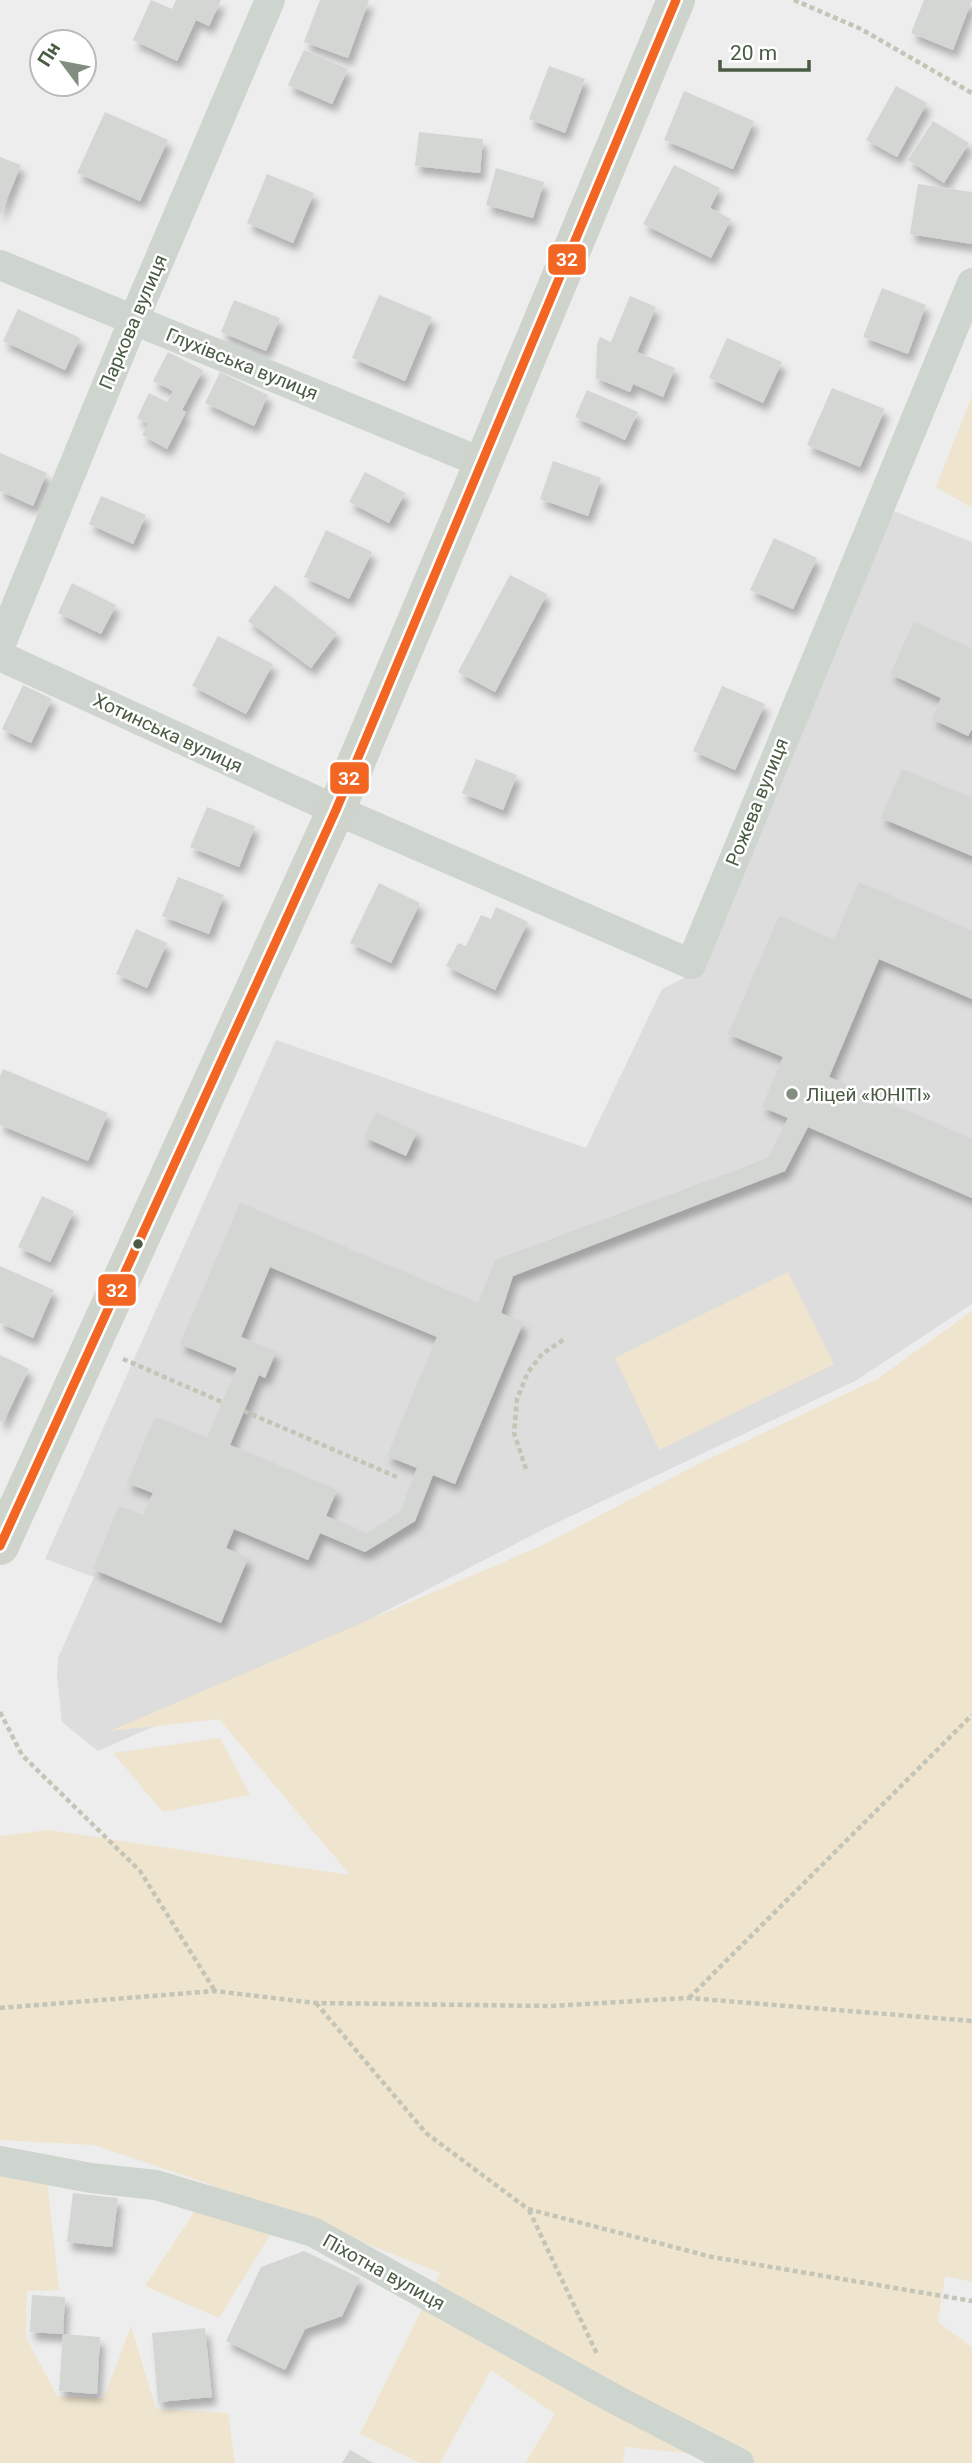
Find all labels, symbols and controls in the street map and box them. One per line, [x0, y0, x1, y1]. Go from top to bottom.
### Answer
north arrow [28, 28, 98, 98]
scale bar [720, 28, 809, 72]
text: Пн [33, 38, 65, 71]
text: 20 m [730, 41, 777, 65]
line badge: 32 [547, 243, 587, 276]
text: 32 [556, 248, 578, 271]
street label: Паркова вулиця [94, 251, 172, 393]
street label: Глухівська вулиця [163, 323, 321, 405]
street label: Хотинська вулиця [90, 688, 246, 778]
street label: Рожева вулиця [721, 735, 793, 869]
line badge: 32 [329, 761, 370, 795]
text: 32 [338, 767, 360, 790]
place label: Ліцей «ЮНІТІ» [806, 1083, 931, 1106]
marker: Ліцей «ЮНІТІ» [784, 1086, 800, 1102]
unlabelled marker [131, 1237, 145, 1251]
line badge: 32 [97, 1273, 137, 1307]
text: 32 [106, 1279, 128, 1302]
street label: Піхотна вулиця [319, 2229, 449, 2315]

